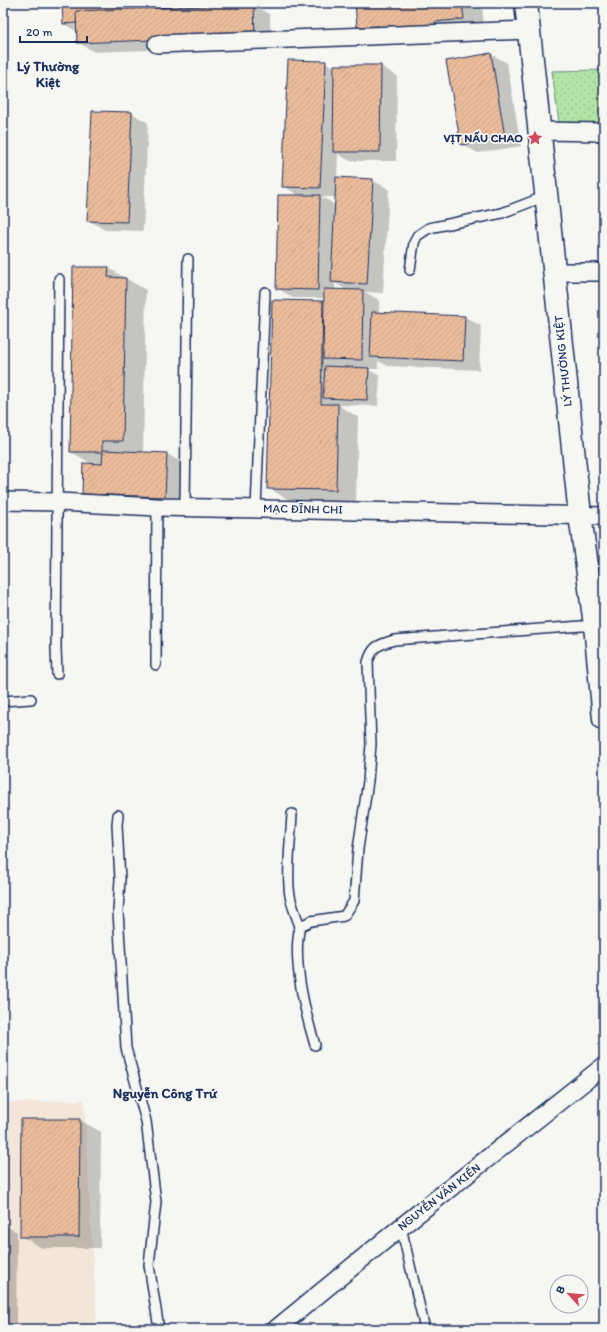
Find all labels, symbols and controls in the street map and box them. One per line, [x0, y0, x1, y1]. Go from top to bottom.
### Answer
scale bar [20, 18, 87, 44]
text: 20 m [26, 25, 53, 39]
district label: Lý Thường Kiệt [17, 58, 80, 91]
place icon: VỊT NẤU CHAO [526, 129, 544, 147]
place label: VỊT NẤU CHAO [443, 131, 523, 145]
street label: LÝ THƯỜNG KIỆT [551, 314, 575, 407]
street label: MẠC ĐĨNH CHI [263, 501, 343, 517]
district label: Nguyễn Công Trứ [113, 1085, 218, 1102]
street label: NGUYỄN VĂN KIẾN [395, 1160, 483, 1234]
north arrow [549, 1274, 589, 1314]
text: B [553, 1284, 568, 1296]

